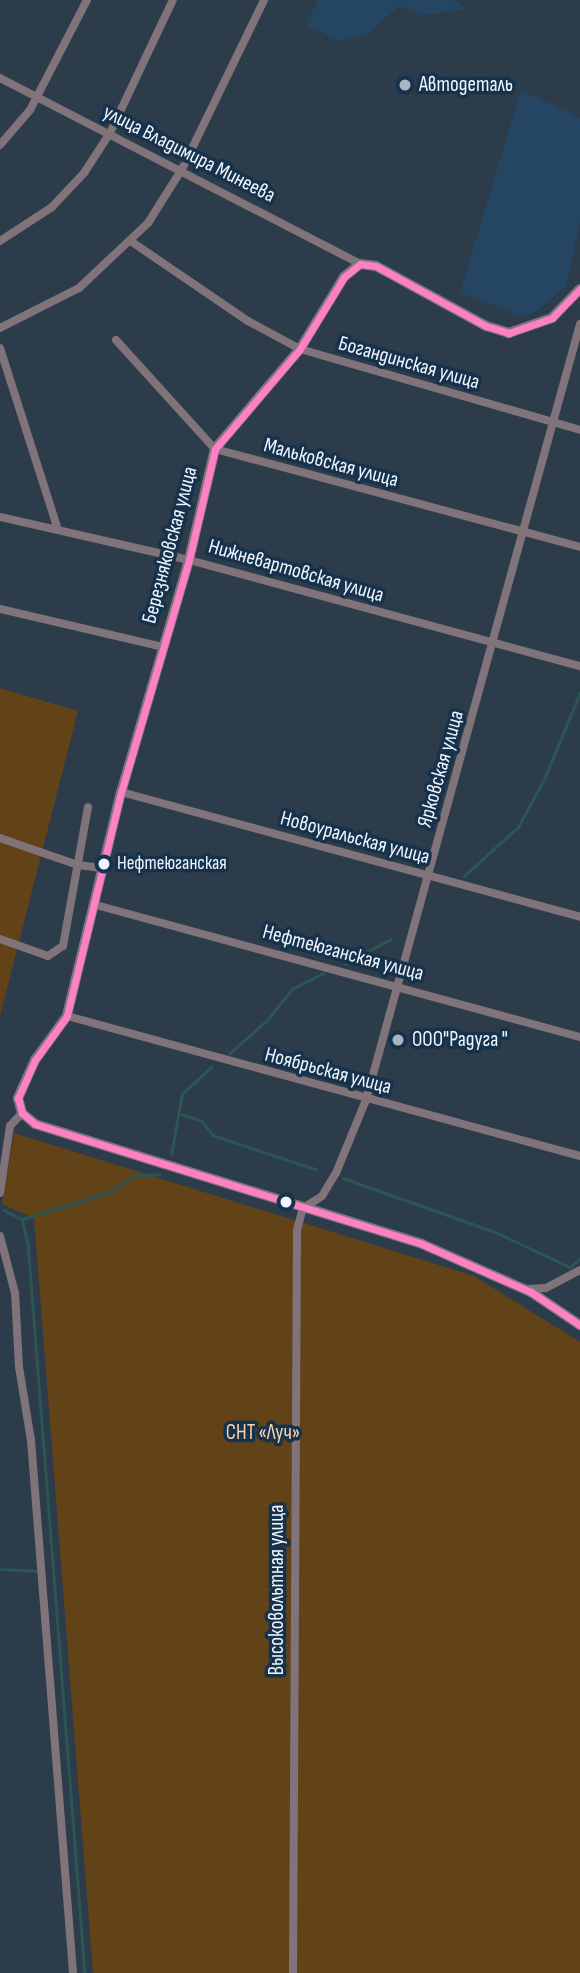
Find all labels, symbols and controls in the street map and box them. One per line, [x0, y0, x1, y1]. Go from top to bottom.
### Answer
place label: Автодеталь [419, 72, 513, 98]
marker: Автодеталь [397, 77, 413, 93]
street label: улица Владимира Минеева [99, 100, 279, 208]
street label: Богандинская улица [336, 331, 482, 395]
street label: Мальковская улица [261, 433, 401, 493]
street label: Березняковская улица [137, 464, 203, 626]
street label: Нижневартовская улица [205, 534, 387, 608]
street label: Ярковская улица [412, 708, 470, 830]
street label: Новоуральская улица [278, 806, 432, 870]
place label: Нефтеюганская [117, 853, 227, 875]
marker: Нефтеюганская [97, 857, 111, 871]
street label: Нефтеюганская улица [260, 919, 426, 987]
place label: ООО"Радуга " [412, 1027, 508, 1053]
marker: ООО"Радуга " [390, 1032, 406, 1048]
street label: Ноябрьская улица [262, 1042, 394, 1100]
unlabelled marker [279, 1195, 293, 1209]
park label: СНТ «Луч» [226, 1420, 300, 1446]
street label: Высоковольтная улица [264, 1505, 290, 1675]

